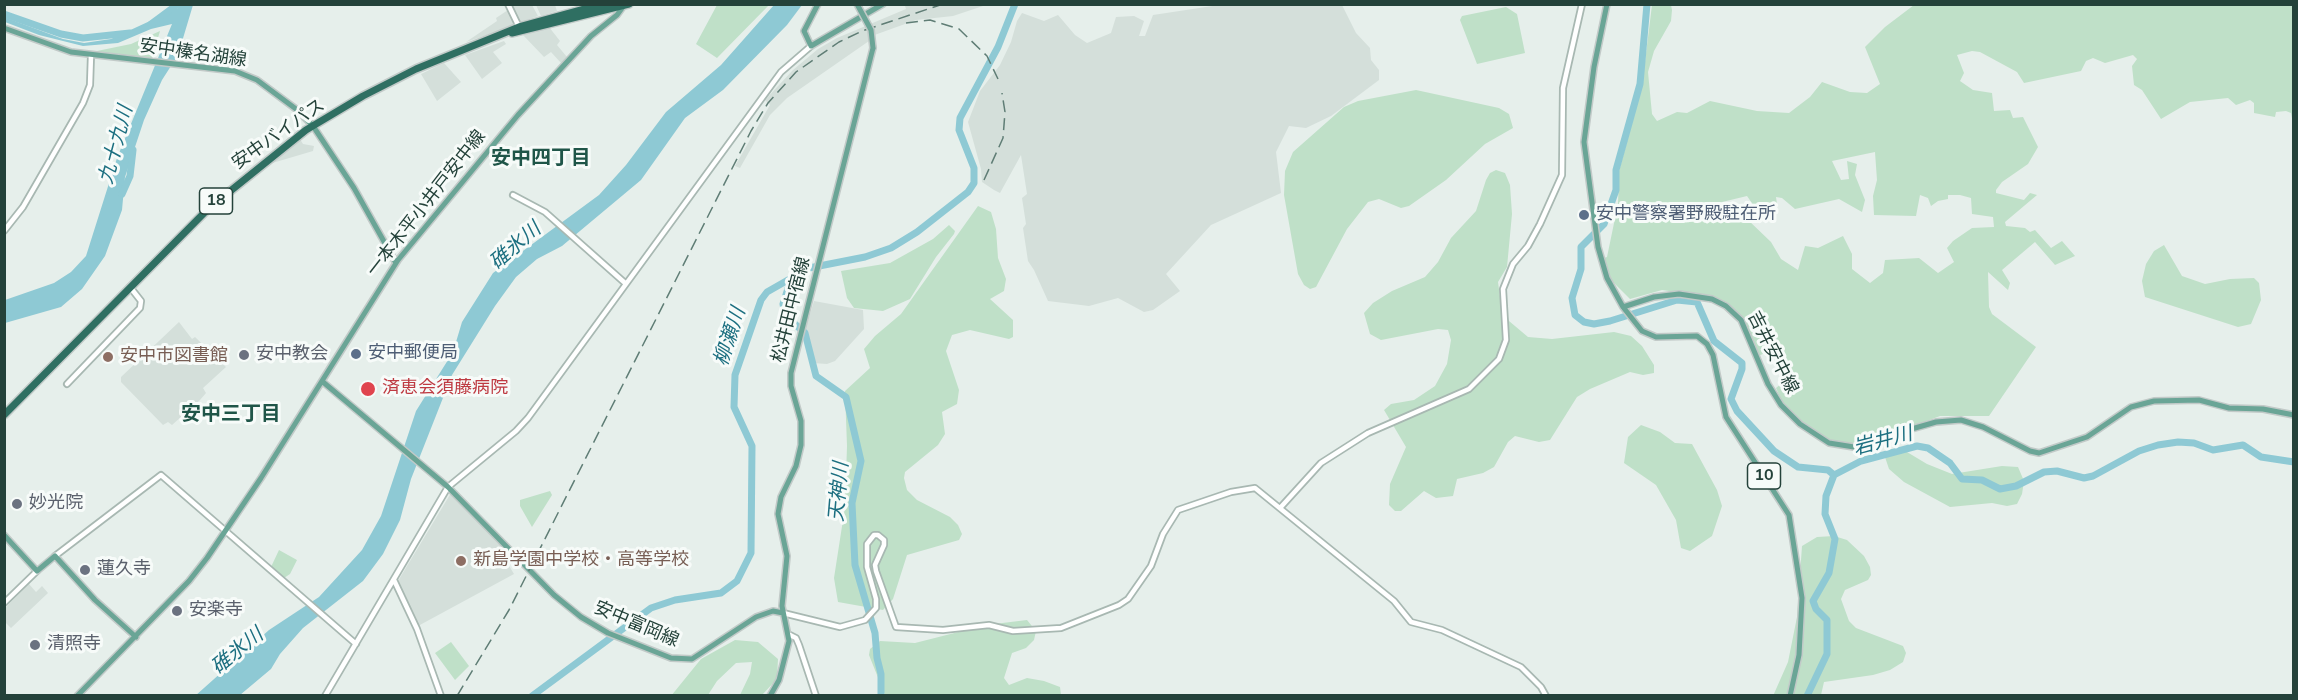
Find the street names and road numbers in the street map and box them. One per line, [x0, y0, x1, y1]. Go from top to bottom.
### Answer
street label: 安中榛名湖線 [138, 36, 248, 72]
street label: 安中バイパス [229, 95, 329, 175]
street label: 一本木平小井戸安中線 [363, 126, 491, 282]
road number: 18 [200, 188, 232, 214]
street label: 松井田中宿線 [768, 255, 816, 365]
street label: 吉井安中線 [1742, 308, 1802, 398]
road number: 10 [1748, 463, 1780, 489]
street label: 安中富岡線 [590, 597, 682, 653]

